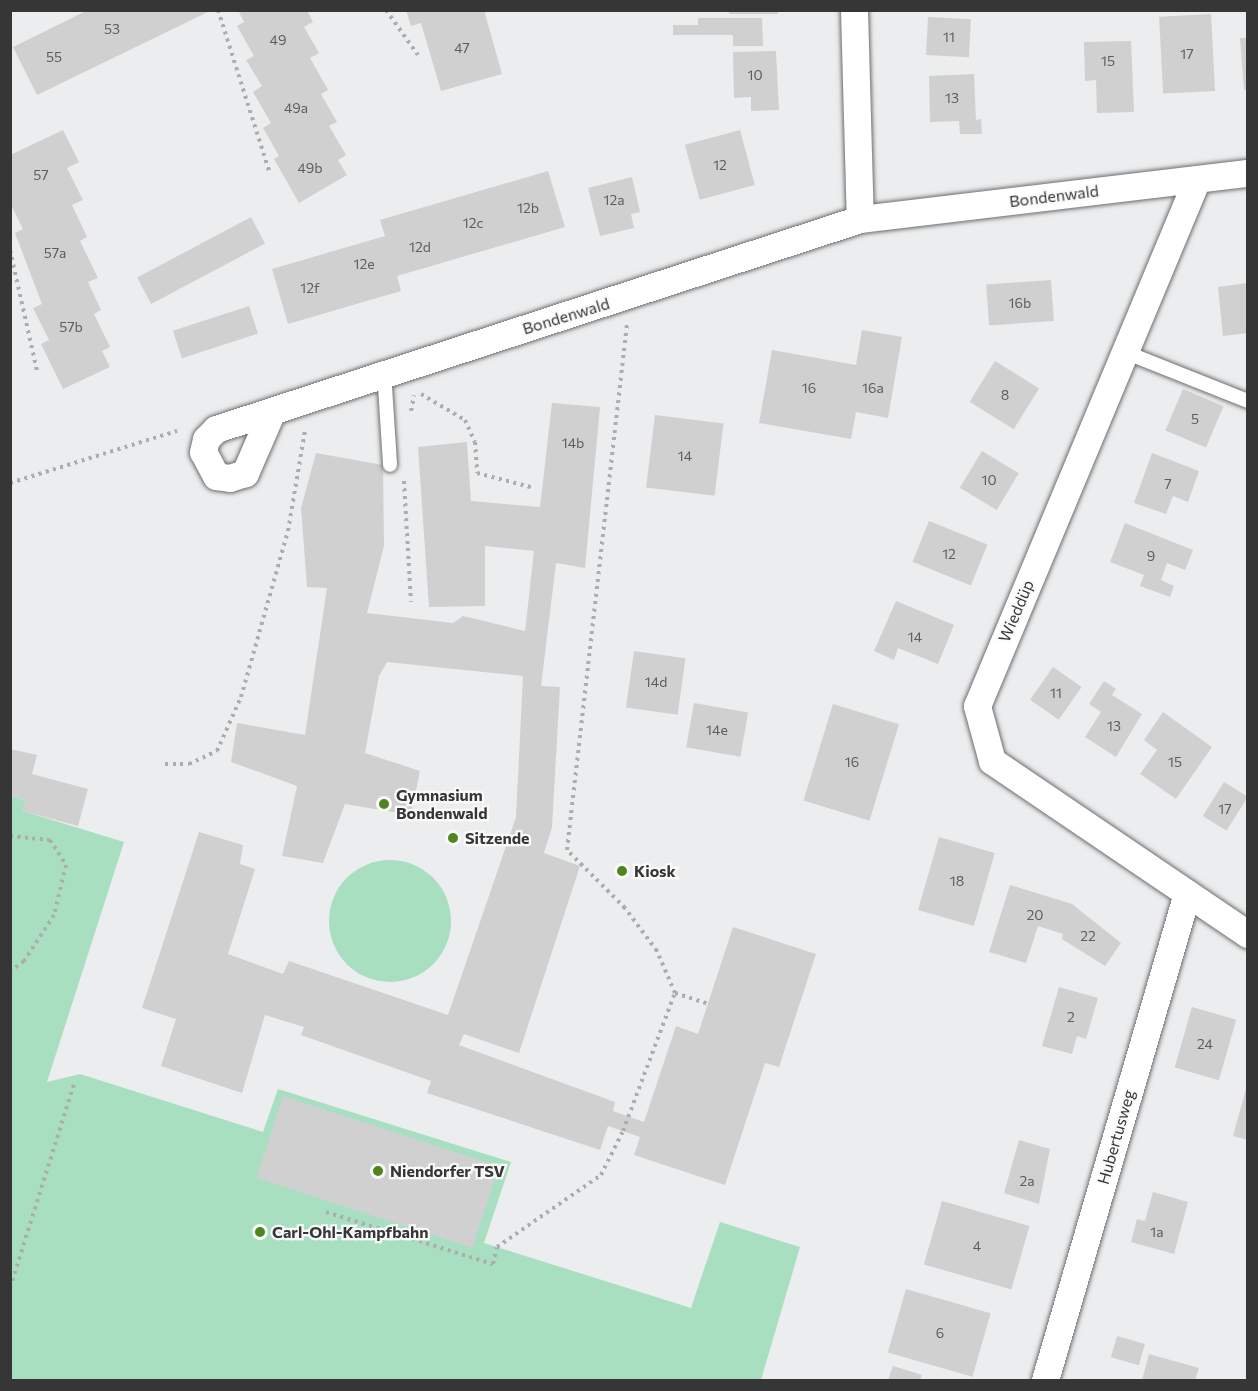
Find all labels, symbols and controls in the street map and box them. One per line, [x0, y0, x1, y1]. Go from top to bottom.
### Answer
house number: 53 [104, 21, 120, 37]
house number: 11 [943, 29, 955, 45]
house number: 49 [270, 32, 286, 48]
house number: 47 [454, 40, 470, 56]
house number: 17 [1180, 46, 1194, 62]
house number: 55 [46, 49, 62, 65]
house number: 15 [1101, 53, 1115, 69]
house number: 10 [747, 67, 763, 83]
house number: 13 [945, 90, 959, 106]
house number: 49a [284, 100, 308, 116]
house number: 12 [713, 157, 727, 173]
house number: 49b [297, 160, 323, 176]
house number: 57 [33, 167, 49, 183]
street label: Bondenwald [1008, 181, 1100, 211]
house number: 12a [603, 192, 625, 208]
house number: 12b [517, 200, 539, 216]
house number: 12c [463, 215, 483, 231]
house number: 12d [409, 239, 431, 255]
house number: 57a [44, 245, 66, 261]
house number: 12e [353, 256, 375, 272]
house number: 12f [300, 280, 320, 296]
street label: Bondenwald [520, 294, 612, 338]
house number: 16b [1009, 295, 1031, 311]
house number: 57b [59, 319, 83, 335]
house number: 16 [802, 380, 816, 396]
house number: 16a [862, 380, 884, 396]
house number: 8 [1001, 387, 1009, 403]
house number: 5 [1191, 411, 1199, 427]
house number: 14b [562, 435, 584, 451]
house number: 14 [678, 448, 692, 464]
house number: 10 [981, 472, 997, 488]
house number: 7 [1164, 476, 1172, 492]
house number: 12 [942, 546, 956, 562]
house number: 9 [1147, 548, 1155, 564]
street label: Wieddüp [994, 577, 1038, 645]
house number: 14 [908, 629, 922, 645]
house number: 14d [645, 674, 667, 690]
house number: 11 [1050, 685, 1062, 701]
house number: 13 [1107, 718, 1121, 734]
house number: 14e [706, 722, 728, 738]
house number: 16 [845, 754, 859, 770]
house number: 15 [1168, 754, 1182, 770]
place label: Gymnasium Bondenwald [396, 785, 488, 823]
marker: Gymnasium Bondenwald [377, 797, 391, 811]
house number: 17 [1218, 801, 1232, 817]
place label: Sitzende [465, 828, 529, 848]
marker: Sitzende [446, 831, 460, 845]
place label: Kiosk [634, 861, 676, 881]
marker: Kiosk [615, 864, 629, 878]
house number: 18 [950, 873, 964, 889]
house number: 20 [1027, 907, 1043, 923]
house number: 22 [1080, 928, 1096, 944]
house number: 2 [1067, 1009, 1075, 1025]
house number: 24 [1197, 1036, 1213, 1052]
street label: Hubertusweg [1093, 1088, 1139, 1186]
place label: Niendorfer TSV [390, 1161, 505, 1181]
marker: Niendorfer TSV [371, 1164, 385, 1178]
house number: 2a [1019, 1173, 1035, 1189]
place label: Carl-Ohl-Kampfbahn [272, 1222, 429, 1242]
house number: 1a [1150, 1224, 1164, 1240]
marker: Carl-Ohl-Kampfbahn [253, 1225, 267, 1239]
house number: 4 [973, 1238, 981, 1254]
house number: 6 [936, 1325, 944, 1341]

